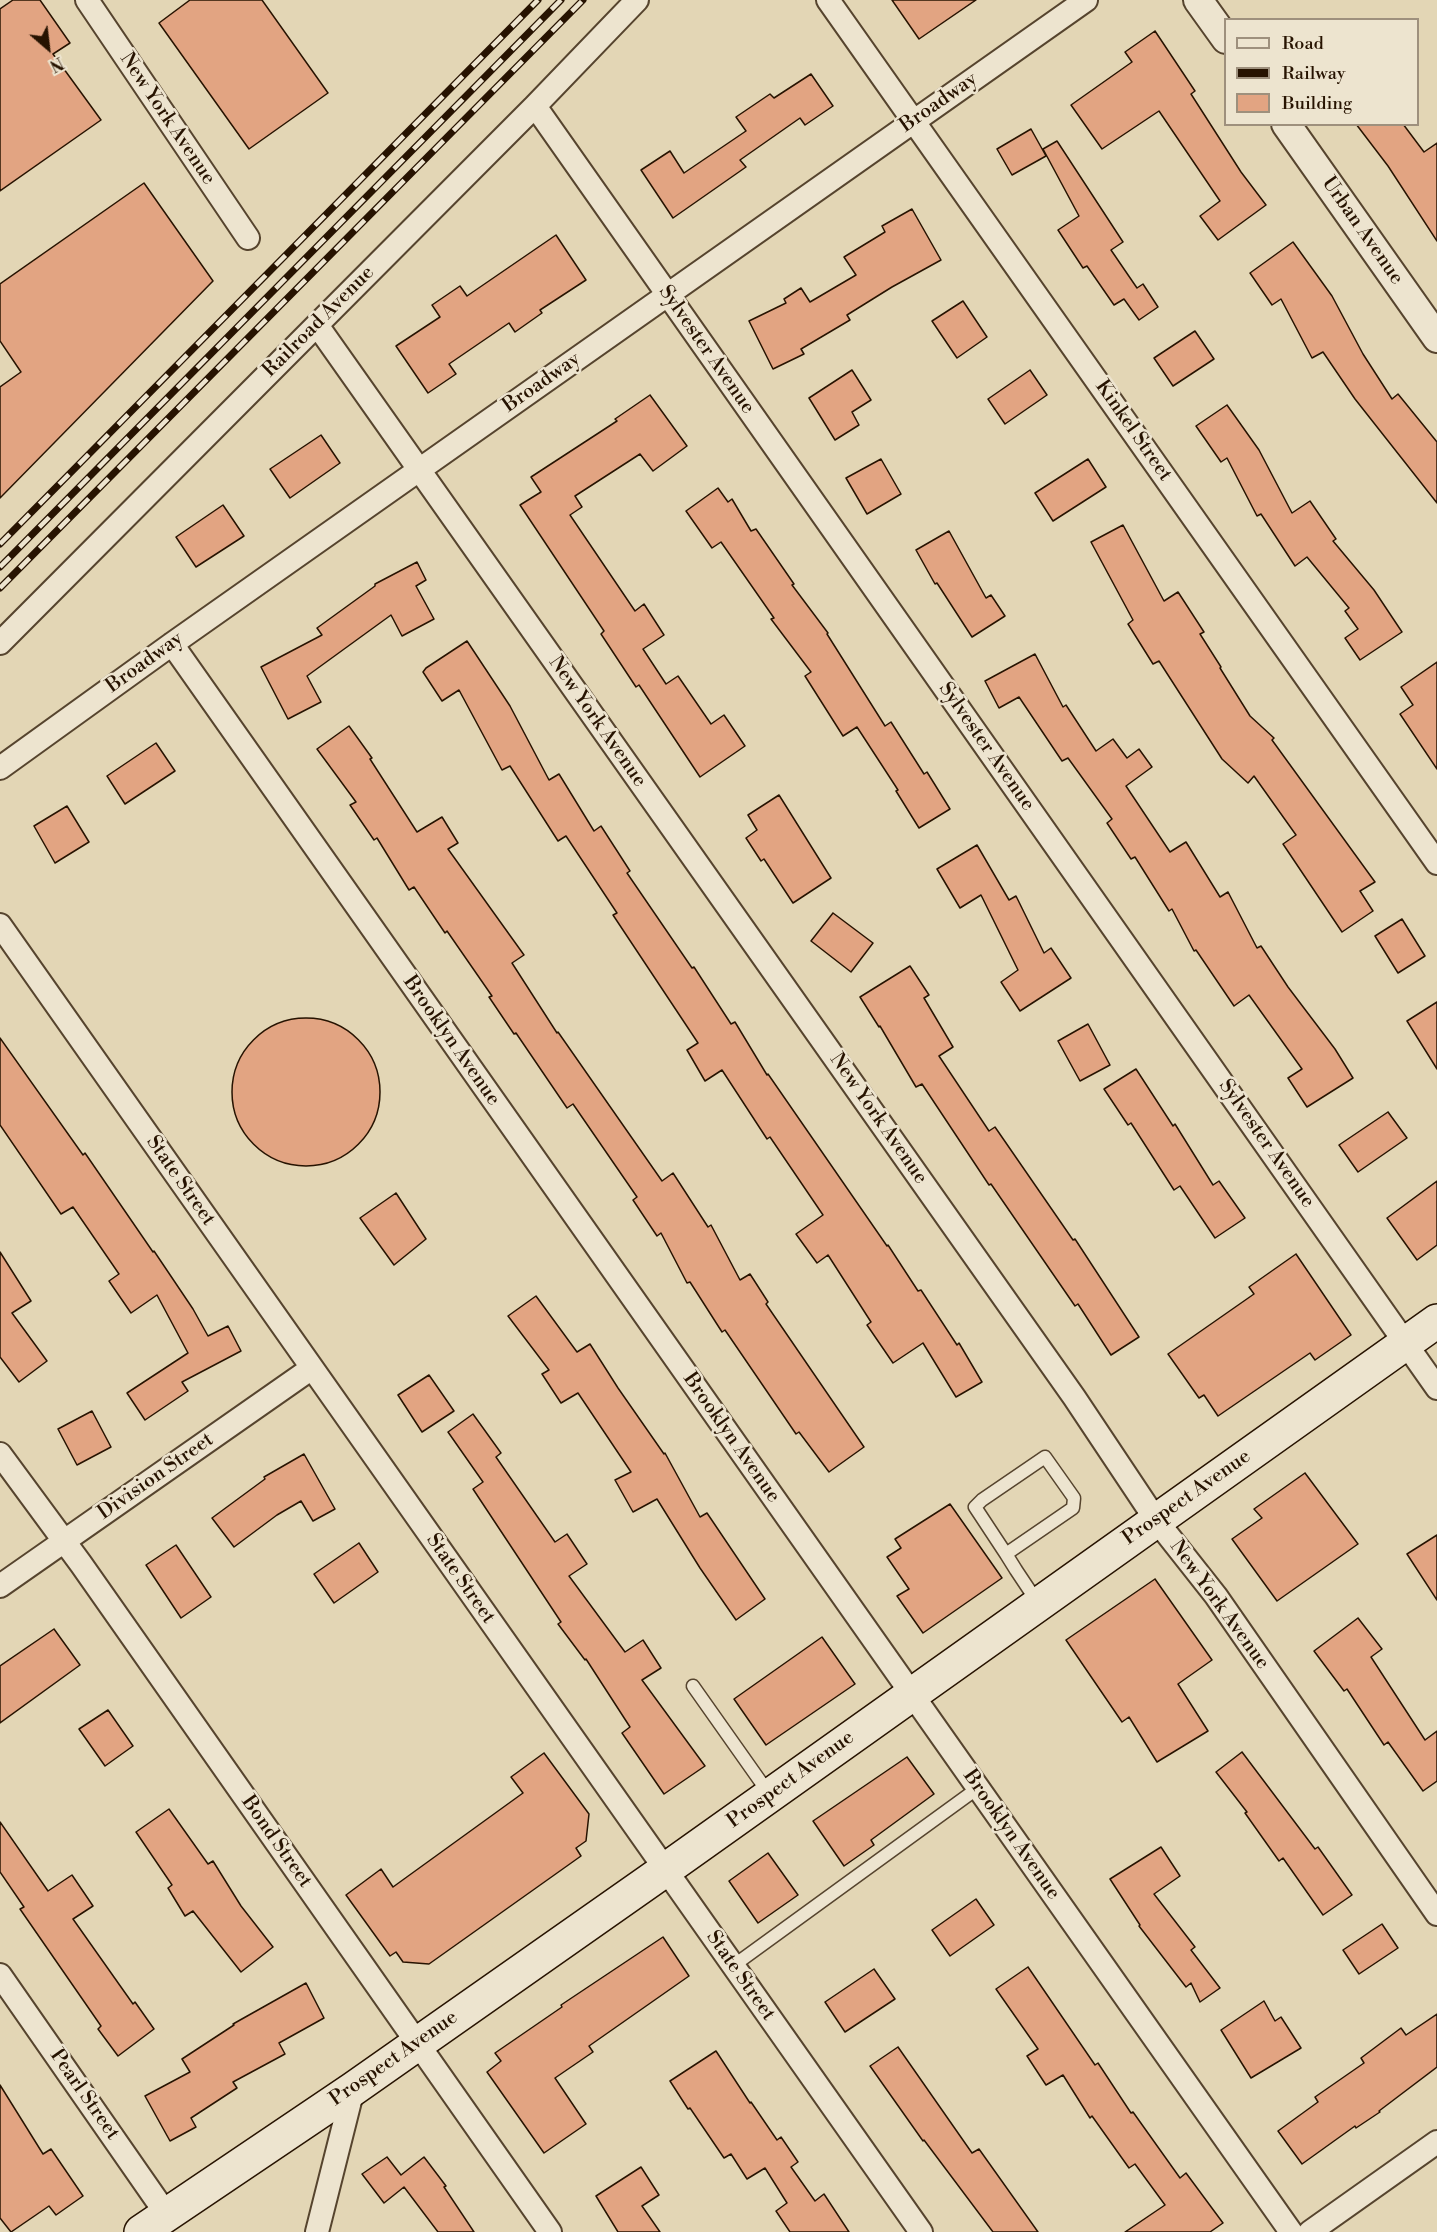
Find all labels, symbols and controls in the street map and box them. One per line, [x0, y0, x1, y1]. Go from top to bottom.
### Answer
north arrow [18, 18, 78, 78]
legend [1224, 18, 1419, 126]
text: Road [1282, 32, 1324, 55]
street label: New York Avenue [114, 48, 220, 190]
text: N [46, 52, 67, 76]
text: Railway [1282, 62, 1345, 85]
street label: Broadway [896, 68, 982, 138]
text: Building [1282, 92, 1352, 115]
street label: Urban Avenue [1316, 172, 1408, 290]
street label: Railroad Avenue [258, 261, 380, 383]
street label: Sylvester Avenue [653, 281, 759, 419]
street label: Broadway [499, 348, 585, 418]
street label: Kinkel Street [1089, 376, 1177, 486]
street label: Broadway [102, 627, 188, 699]
street label: New York Avenue [543, 652, 651, 792]
street label: Sylvester Avenue [933, 678, 1039, 816]
street label: Brooklyn Avenue [397, 971, 505, 1111]
street label: New York Avenue [824, 1049, 932, 1189]
street label: Sylvester Avenue [1213, 1075, 1319, 1213]
street label: State Street [140, 1131, 220, 1231]
street label: Brooklyn Avenue [677, 1368, 785, 1508]
street label: Division Street [94, 1428, 218, 1526]
street label: Prospect Avenue [1118, 1445, 1256, 1551]
street label: State Street [420, 1529, 500, 1629]
street label: New York Avenue [1164, 1536, 1274, 1674]
street label: Prospect Avenue [723, 1726, 859, 1834]
street label: Brooklyn Avenue [957, 1765, 1065, 1905]
street label: Bond Street [235, 1791, 317, 1893]
street label: State Street [700, 1926, 780, 2026]
street label: Prospect Avenue [325, 2006, 463, 2112]
street label: Pearl Street [44, 2045, 124, 2145]

